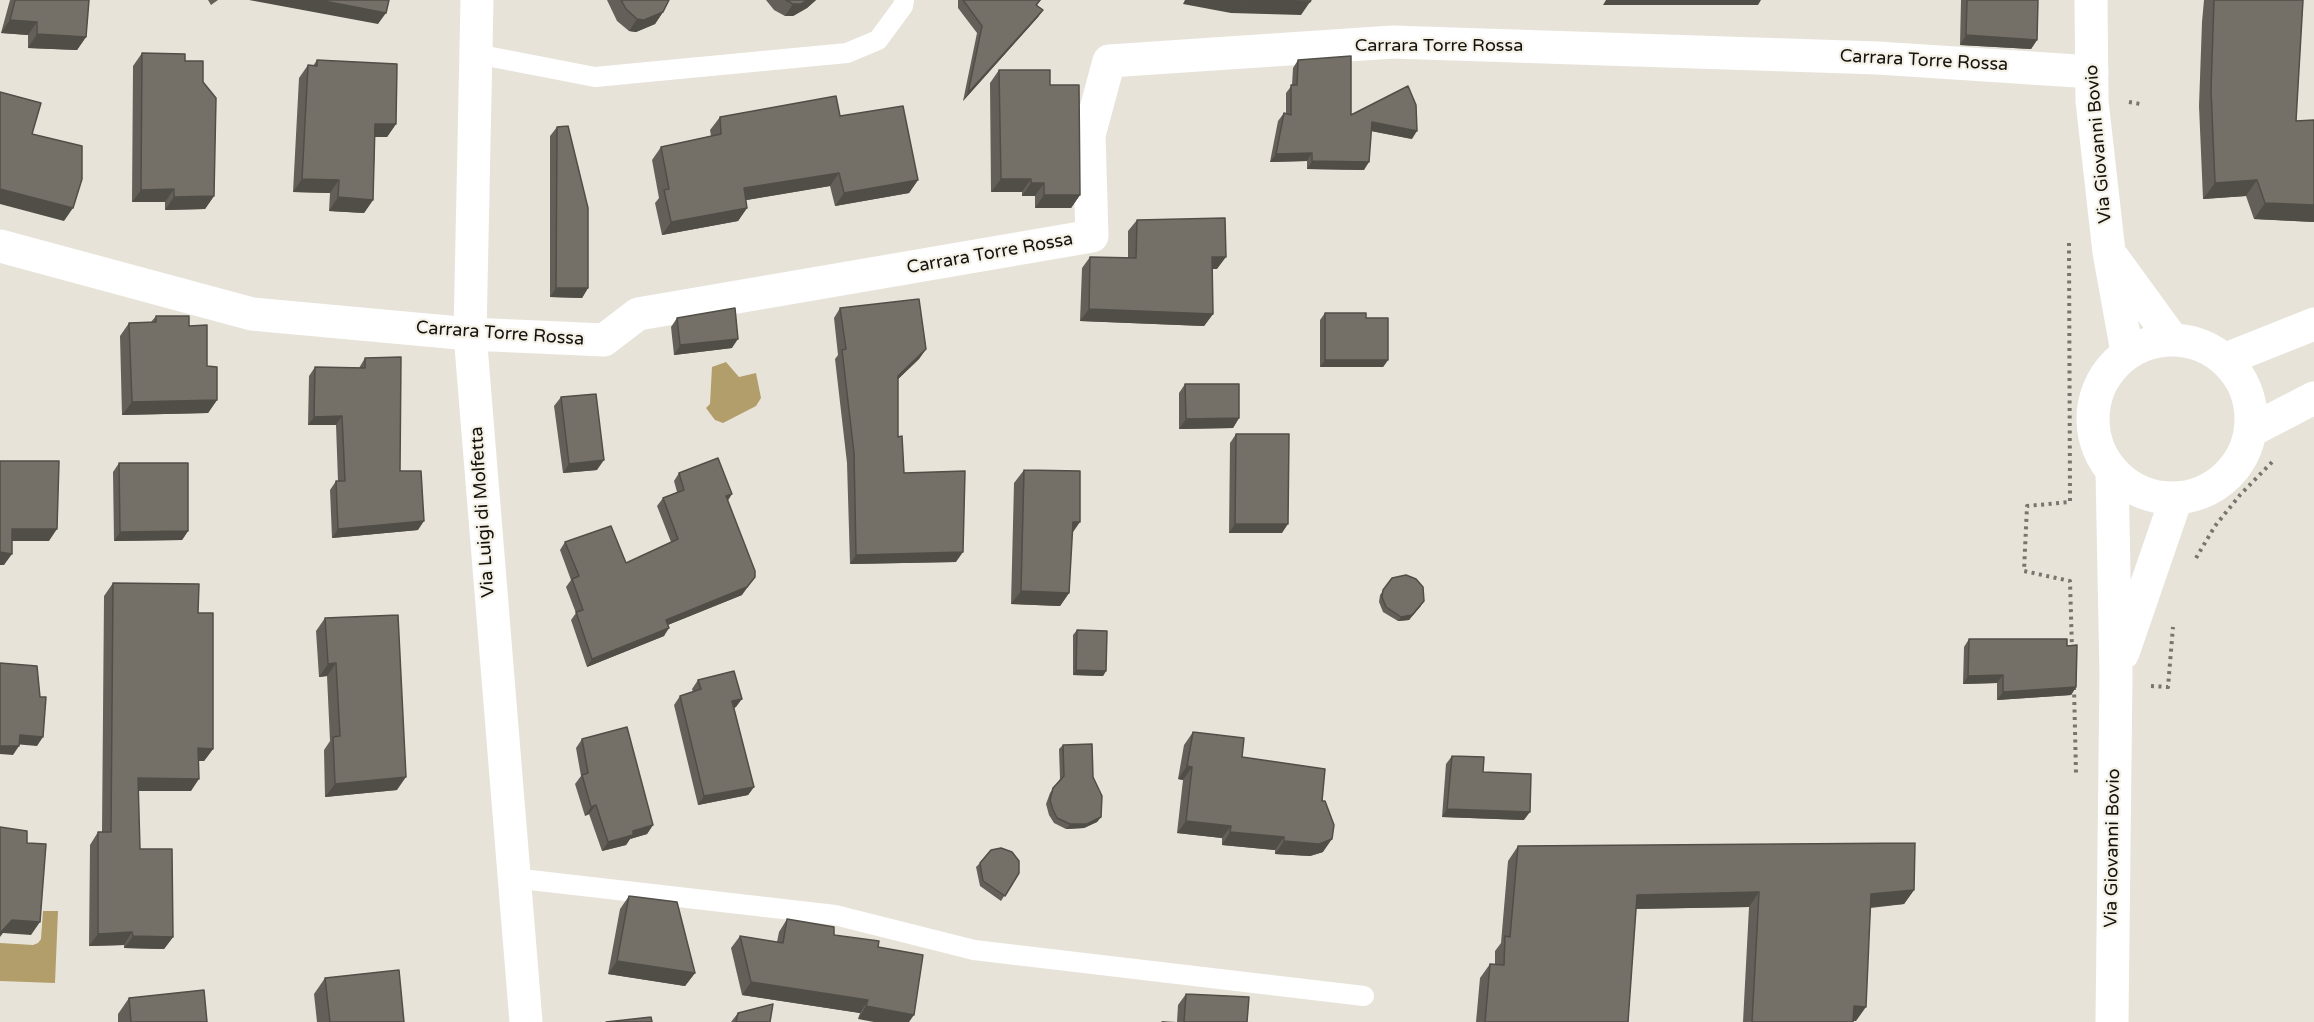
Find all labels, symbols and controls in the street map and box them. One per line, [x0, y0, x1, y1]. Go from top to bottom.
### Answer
street label: Carrara Torre Rossa [1355, 35, 1523, 57]
street label: Carrara Torre Rossa [1839, 46, 2009, 76]
street label: Via Giovanni Bovio [2081, 64, 2117, 224]
street label: Carrara Torre Rossa [905, 229, 1075, 279]
street label: Carrara Torre Rossa [415, 317, 585, 351]
street label: Via Luigi di Molfetta [466, 426, 500, 598]
street label: Via Giovanni Bovio [2101, 768, 2125, 928]

